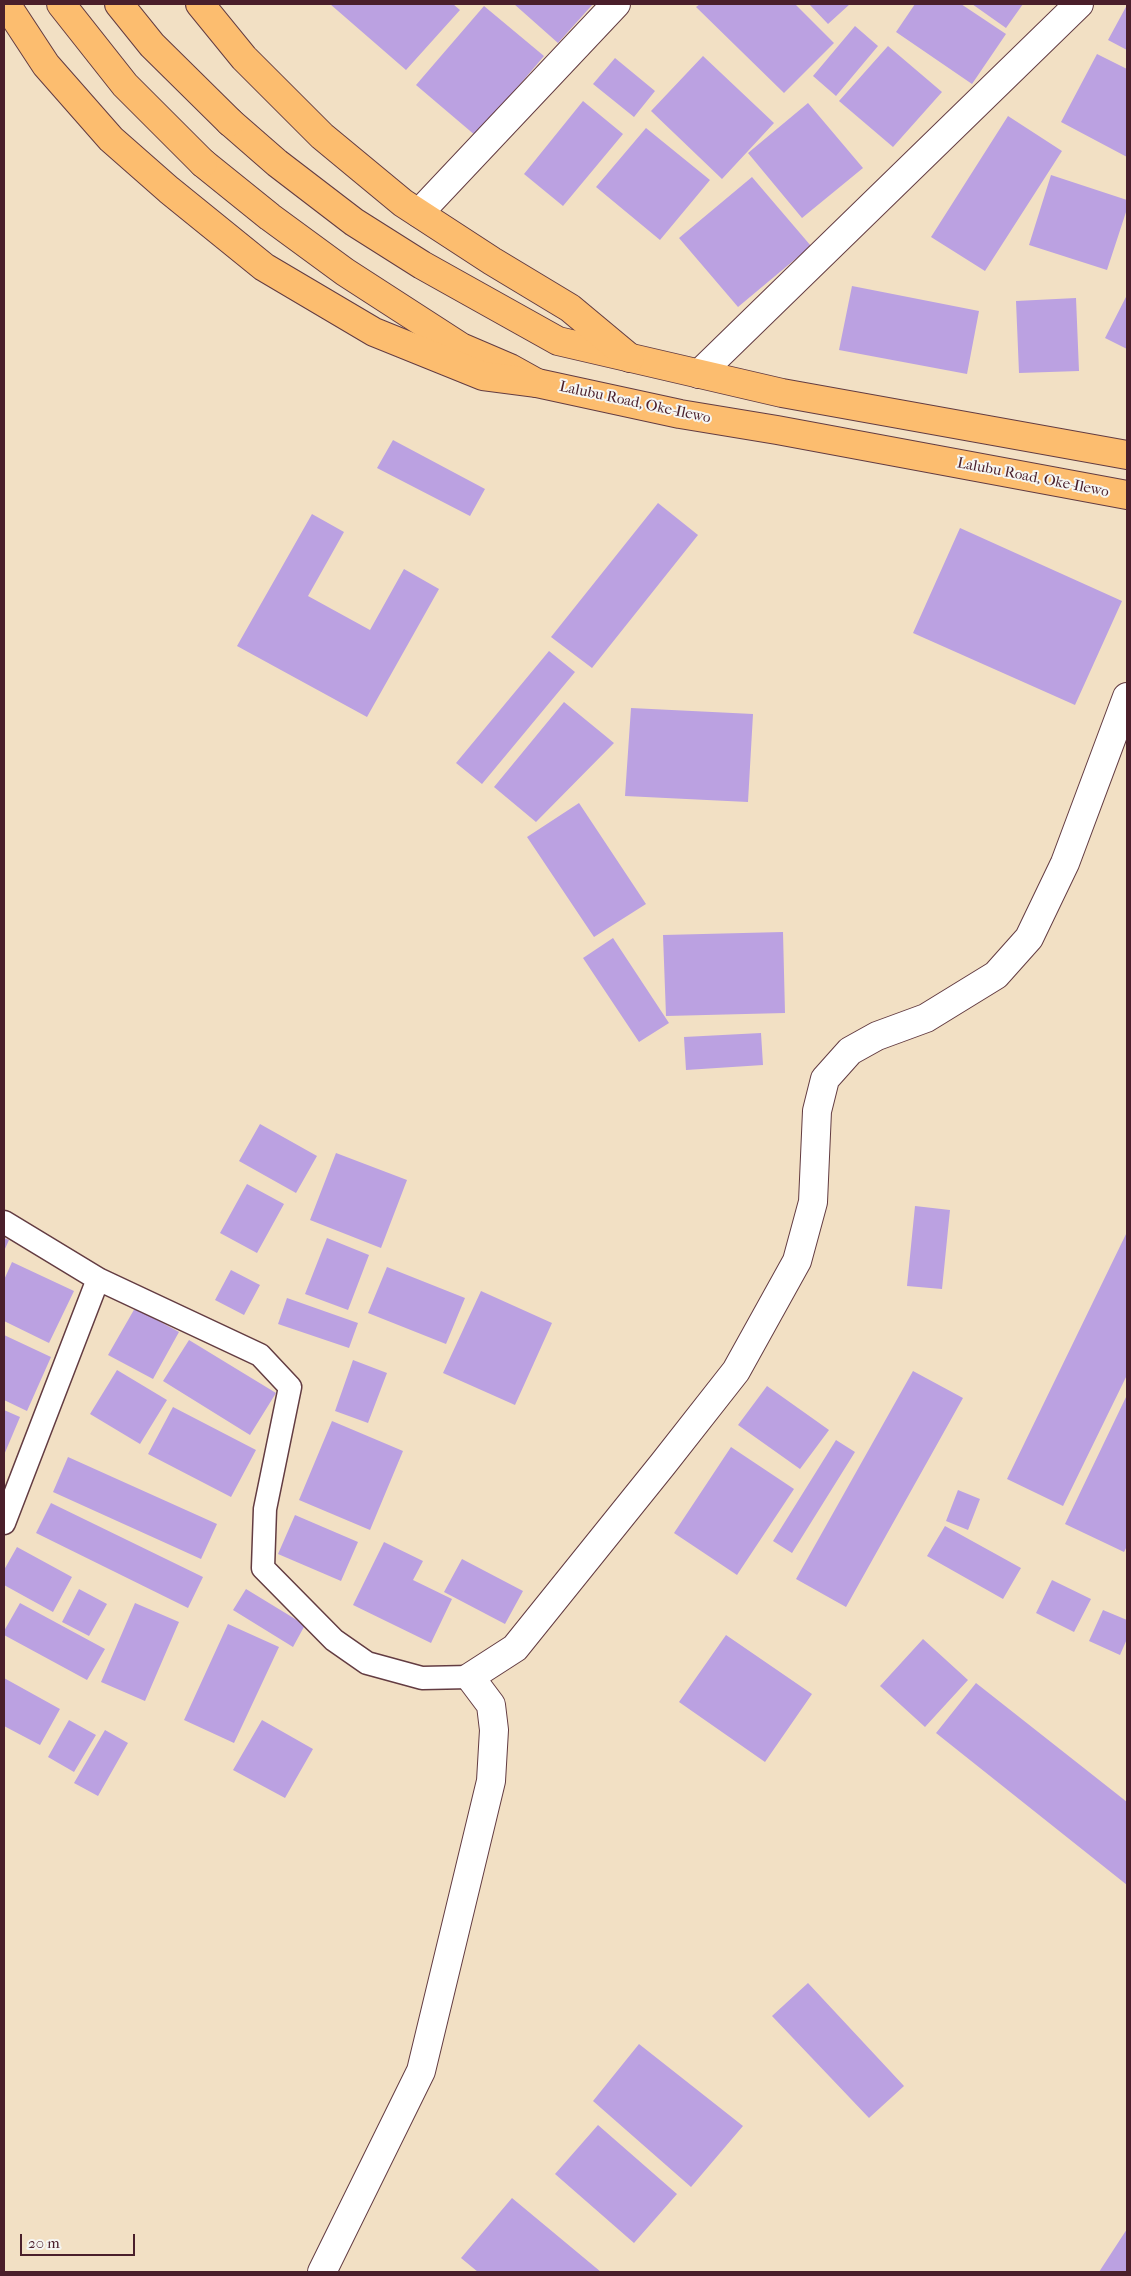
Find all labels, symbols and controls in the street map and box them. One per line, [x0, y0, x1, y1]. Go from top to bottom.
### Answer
street label: Lalubu Road, Oke-Ilewo [558, 378, 712, 428]
street label: Lalubu Road, Oke-Ilewo [956, 454, 1110, 502]
scale bar [22, 2224, 138, 2256]
text: 20 m [28, 2234, 60, 2252]

